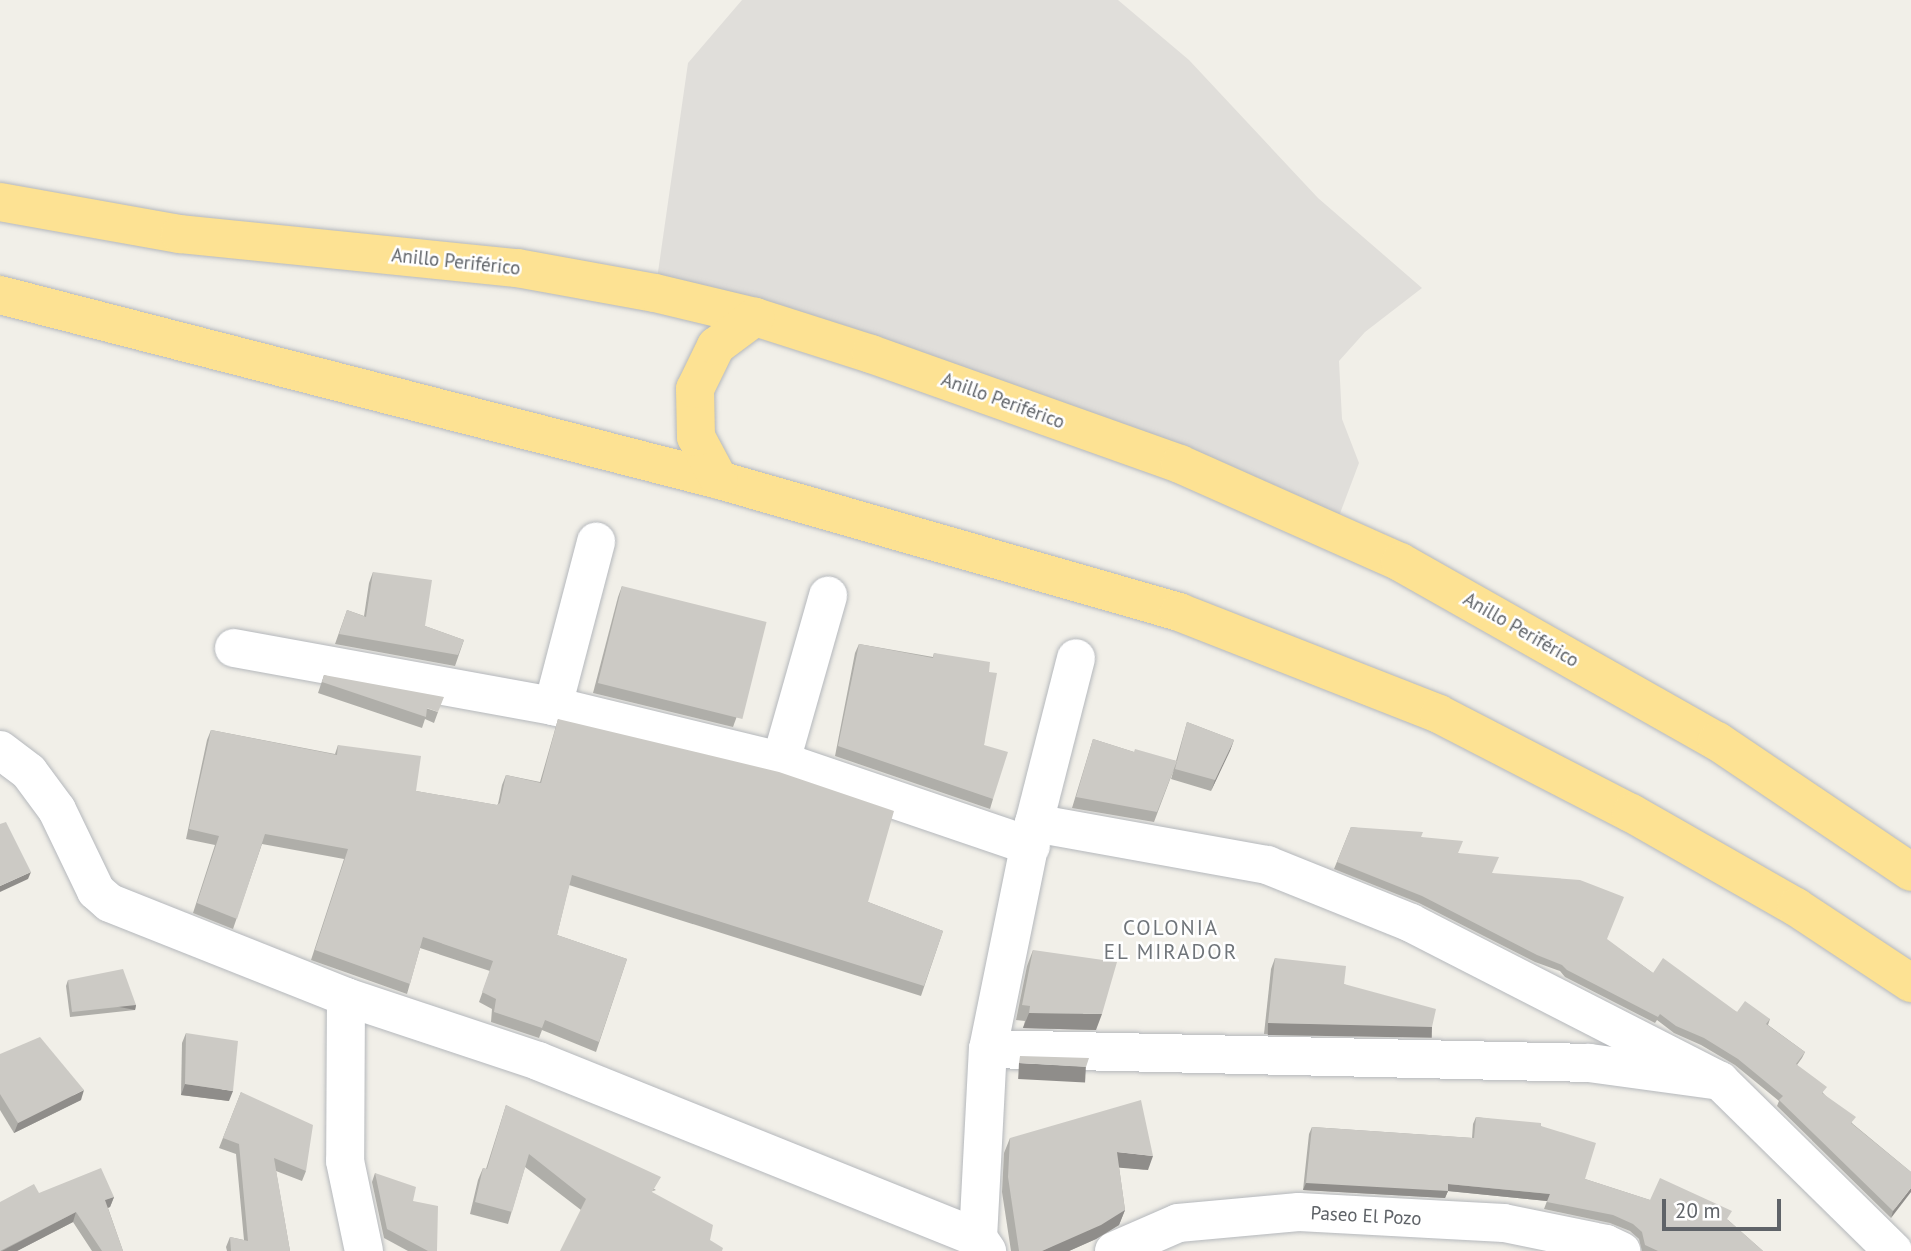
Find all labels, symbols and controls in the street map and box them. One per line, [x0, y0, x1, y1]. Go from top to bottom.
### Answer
street label: Anillo Periférico [390, 244, 522, 280]
street label: Anillo Periférico [938, 368, 1068, 434]
street label: Anillo Periférico [1459, 588, 1583, 672]
district label: COLONIA EL MIRADOR [1105, 915, 1237, 965]
scale bar [1666, 1184, 1785, 1228]
text: 20 m [1675, 1197, 1721, 1224]
street label: Paseo El Pozo [1310, 1202, 1422, 1230]

